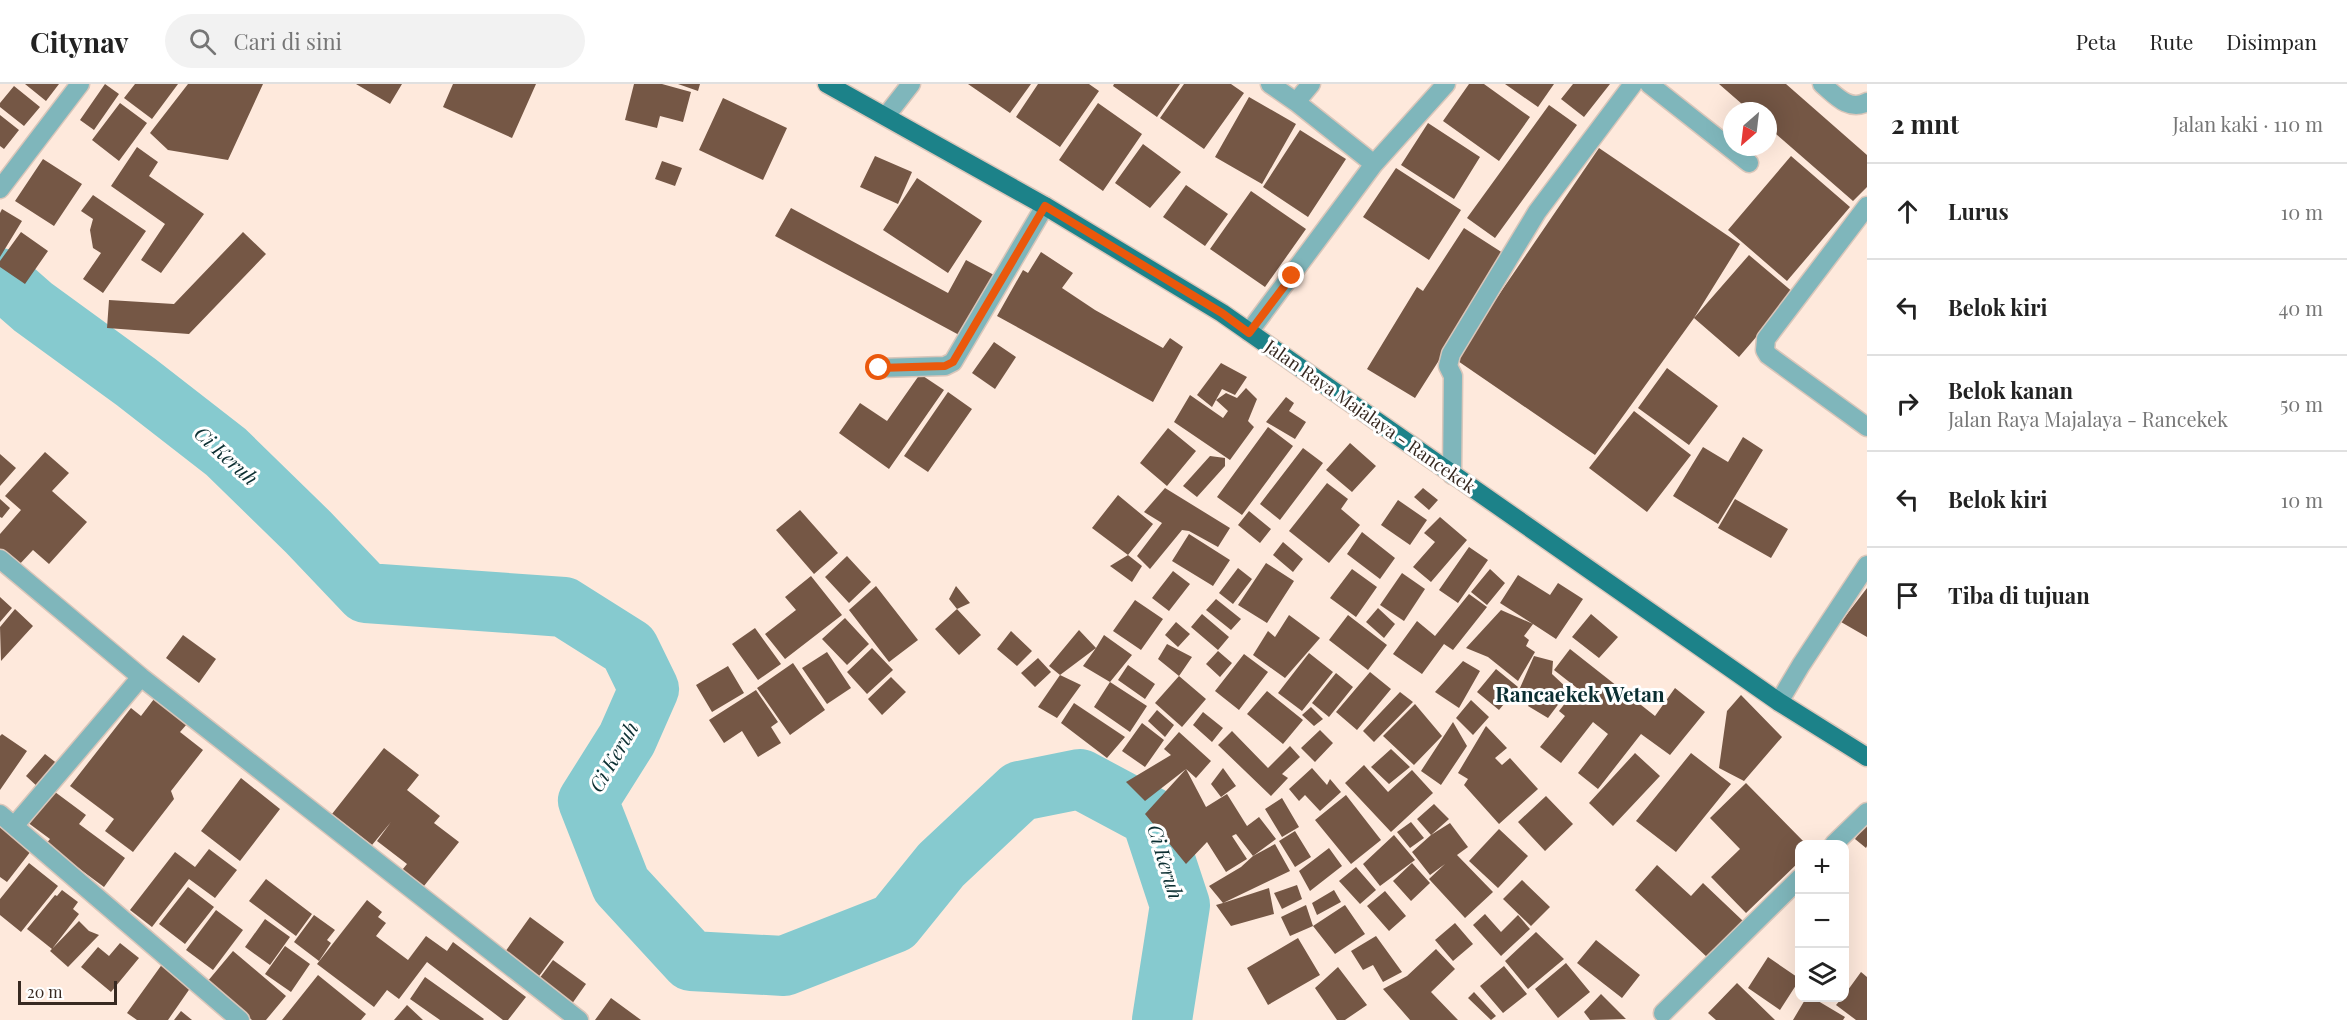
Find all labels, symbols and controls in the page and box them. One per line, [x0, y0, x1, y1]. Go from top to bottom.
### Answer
search box [165, 14, 585, 68]
text: Citynav [30, 23, 129, 60]
icon: search [186, 25, 219, 58]
text: Cari di sini [234, 26, 342, 56]
text: Peta [2076, 27, 2116, 55]
text: Rute [2149, 27, 2193, 55]
text: Disimpan [2226, 27, 2317, 55]
north arrow [1723, 102, 1777, 156]
text: 2 mnt [1891, 106, 1959, 141]
text: Jalan kaki · 110 m [2173, 110, 2323, 137]
icon: ahead [1891, 195, 1924, 228]
text: Lurus [1948, 196, 2009, 226]
text: 10 m [2281, 198, 2323, 225]
route end [1278, 262, 1304, 288]
icon: left [1891, 291, 1924, 324]
text: Belok kiri [1948, 292, 2047, 322]
text: 40 m [2278, 294, 2323, 321]
street label: Jalan Raya Majalaya - Rancekek [1260, 333, 1481, 498]
route start [865, 354, 891, 380]
text: Belok kanan [1948, 375, 2073, 405]
icon: right [1891, 387, 1924, 420]
text: 50 m [2280, 390, 2323, 417]
text: Jalan Raya Majalaya - Rancekek [1948, 405, 2228, 432]
water label: Ci Keruh [189, 419, 265, 491]
icon: left [1891, 483, 1924, 516]
text: Belok kiri [1948, 484, 2047, 514]
text: 10 m [2281, 486, 2323, 513]
icon: arrive [1891, 579, 1924, 612]
text: Tiba di tujuan [1948, 580, 2090, 610]
district label: Rancaekek Wetan [1495, 679, 1665, 707]
water label: Ci Keruh [582, 716, 644, 796]
water label: Ci Keruh [1142, 821, 1191, 902]
map controls [1795, 840, 1849, 1002]
button: + [1795, 840, 1849, 894]
button: − [1795, 894, 1849, 948]
button: layers [1795, 948, 1849, 1002]
scale bar [18, 978, 117, 1006]
text: 20 m [27, 981, 62, 1002]

